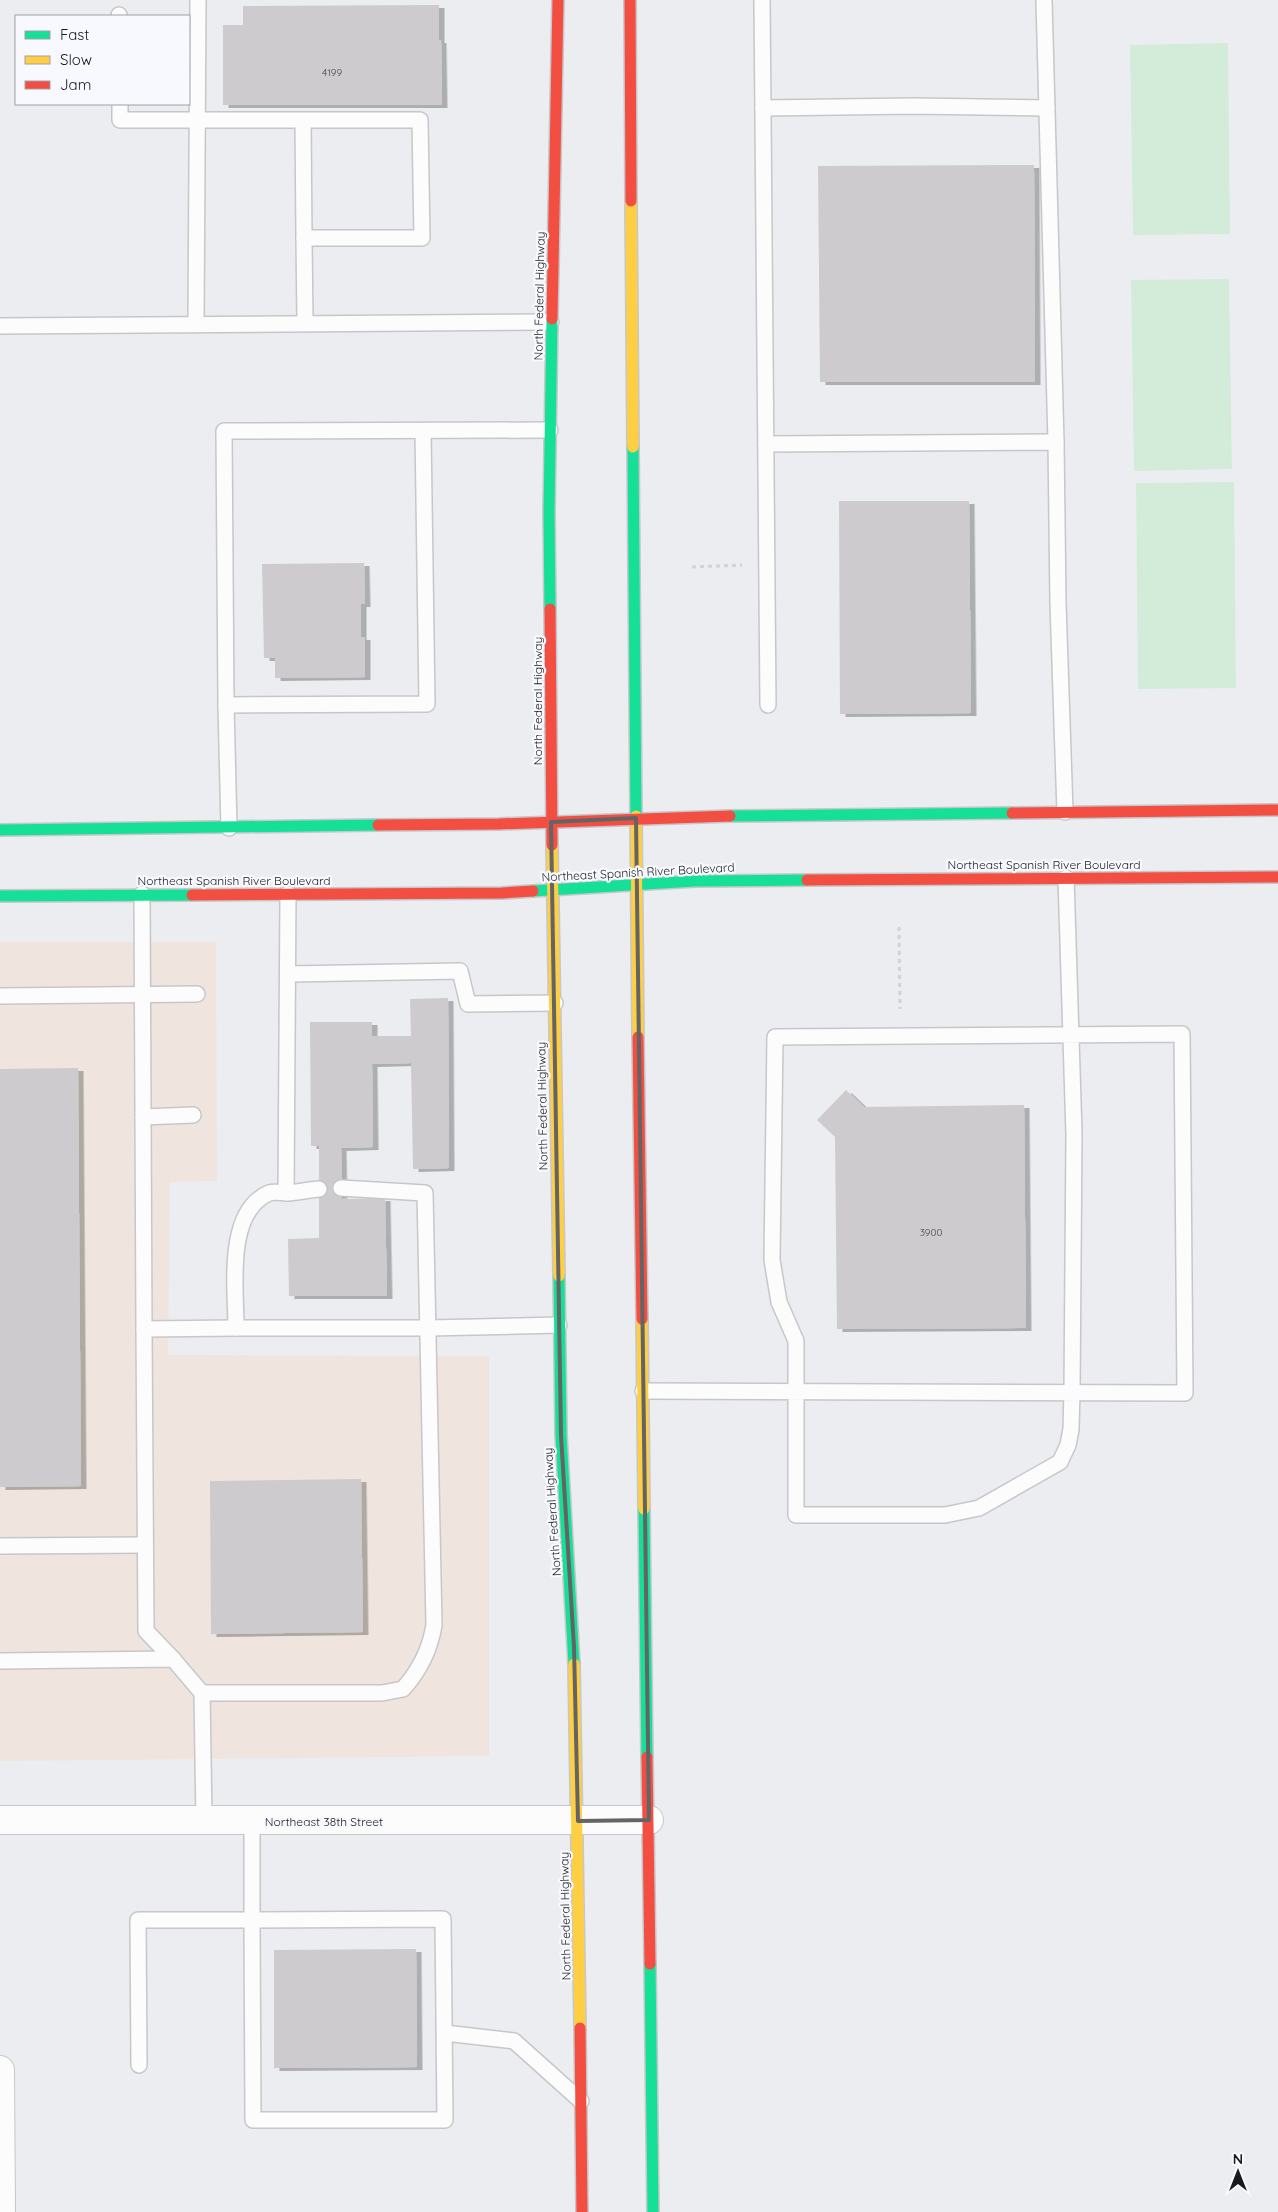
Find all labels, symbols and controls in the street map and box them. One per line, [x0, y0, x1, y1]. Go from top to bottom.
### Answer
legend [15, 15, 190, 105]
text: Fast [60, 25, 89, 44]
text: Slow [60, 50, 92, 69]
house number: 4199 [322, 66, 342, 79]
text: Jam [60, 75, 91, 94]
street label: North Federal Highway [530, 232, 548, 360]
street label: North Federal Highway [530, 637, 545, 765]
street label: Northeast Spanish River Boulevard [947, 857, 1141, 872]
street label: Northeast Spanish River Boulevard [541, 859, 735, 885]
street label: Northeast Spanish River Boulevard [137, 873, 331, 888]
street label: North Federal Highway [533, 1042, 551, 1170]
house number: 3900 [920, 1226, 942, 1239]
street label: North Federal Highway [540, 1447, 564, 1577]
street label: Northeast 38th Street [265, 1814, 383, 1829]
street label: North Federal Highway [556, 1852, 574, 1980]
north arrow [1213, 2147, 1263, 2197]
text: N [1233, 2150, 1243, 2168]

